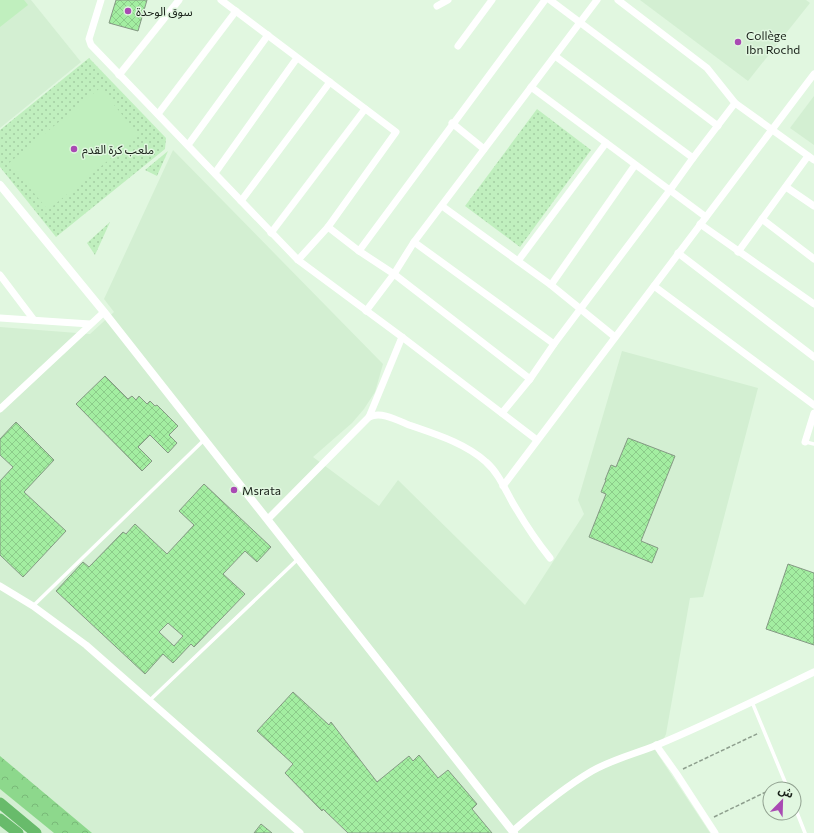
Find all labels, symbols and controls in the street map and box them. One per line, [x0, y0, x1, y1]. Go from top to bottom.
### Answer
place label: سوق الوحدة [136, 4, 193, 19]
marker: سوق الوحدة [123, 6, 133, 16]
place label: Collège Ibn Rochd [746, 28, 800, 56]
marker: Collège Ibn Rochd [733, 37, 743, 47]
place label: ملعب كرة القدم [82, 142, 154, 159]
marker: ملعب كرة القدم [69, 144, 79, 154]
place label: Msrata [242, 483, 281, 497]
marker: Msrata [229, 485, 239, 495]
north arrow [762, 781, 802, 821]
text: ش [776, 782, 796, 801]

